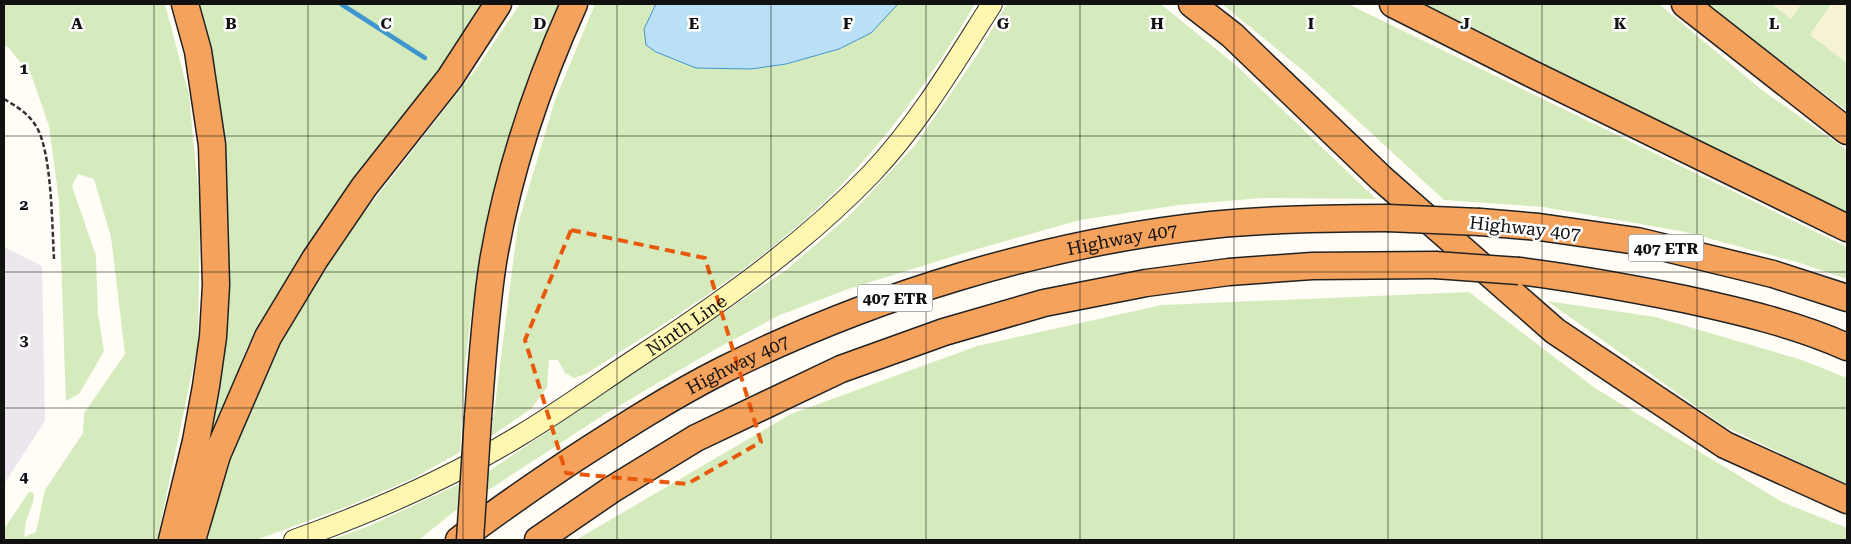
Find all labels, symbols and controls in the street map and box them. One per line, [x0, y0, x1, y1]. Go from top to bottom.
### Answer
text: A [71, 14, 83, 33]
text: B [225, 14, 237, 33]
text: C [380, 14, 392, 33]
text: D [534, 14, 547, 33]
text: E [689, 14, 699, 33]
text: F [843, 14, 853, 33]
text: G [997, 14, 1010, 33]
text: H [1150, 14, 1164, 33]
text: I [1308, 14, 1314, 33]
text: J [1460, 14, 1470, 33]
text: K [1614, 14, 1627, 33]
text: L [1769, 14, 1779, 33]
text: 1 [20, 59, 29, 78]
text: 2 [20, 195, 29, 214]
street label: Highway 407 [1468, 212, 1582, 244]
street label: Highway 407 [1065, 219, 1179, 259]
road number: 407 ETR [1628, 234, 1704, 262]
road number: 407 ETR [858, 284, 932, 312]
street label: Ninth Line [642, 290, 730, 360]
street label: Highway 407 [682, 330, 792, 398]
text: 3 [20, 331, 29, 350]
text: 4 [20, 467, 29, 486]

